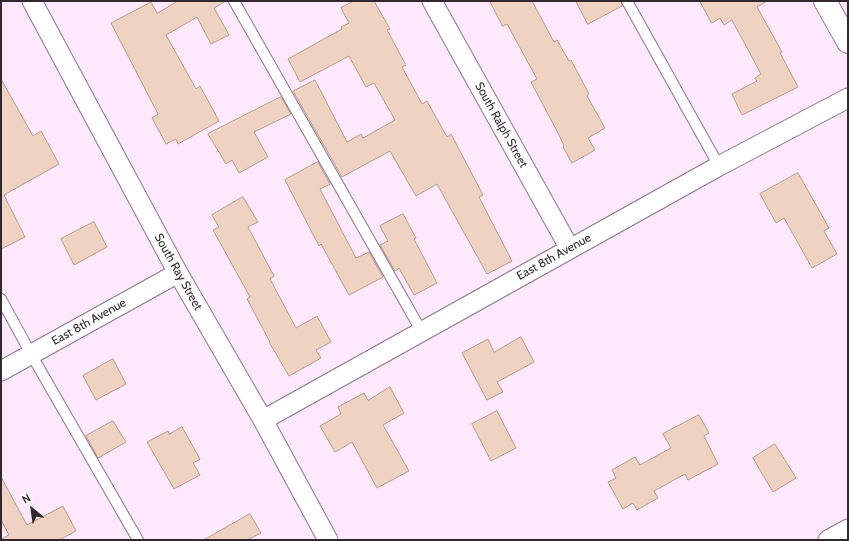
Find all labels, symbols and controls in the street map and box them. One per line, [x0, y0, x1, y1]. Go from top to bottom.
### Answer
street label: South Ralph Street [472, 80, 530, 170]
street label: South Ray Street [151, 231, 205, 313]
street label: East 8th Avenue [514, 231, 594, 283]
street label: East 8th Avenue [49, 296, 129, 348]
north arrow [12, 489, 52, 529]
text: N [19, 490, 33, 507]

